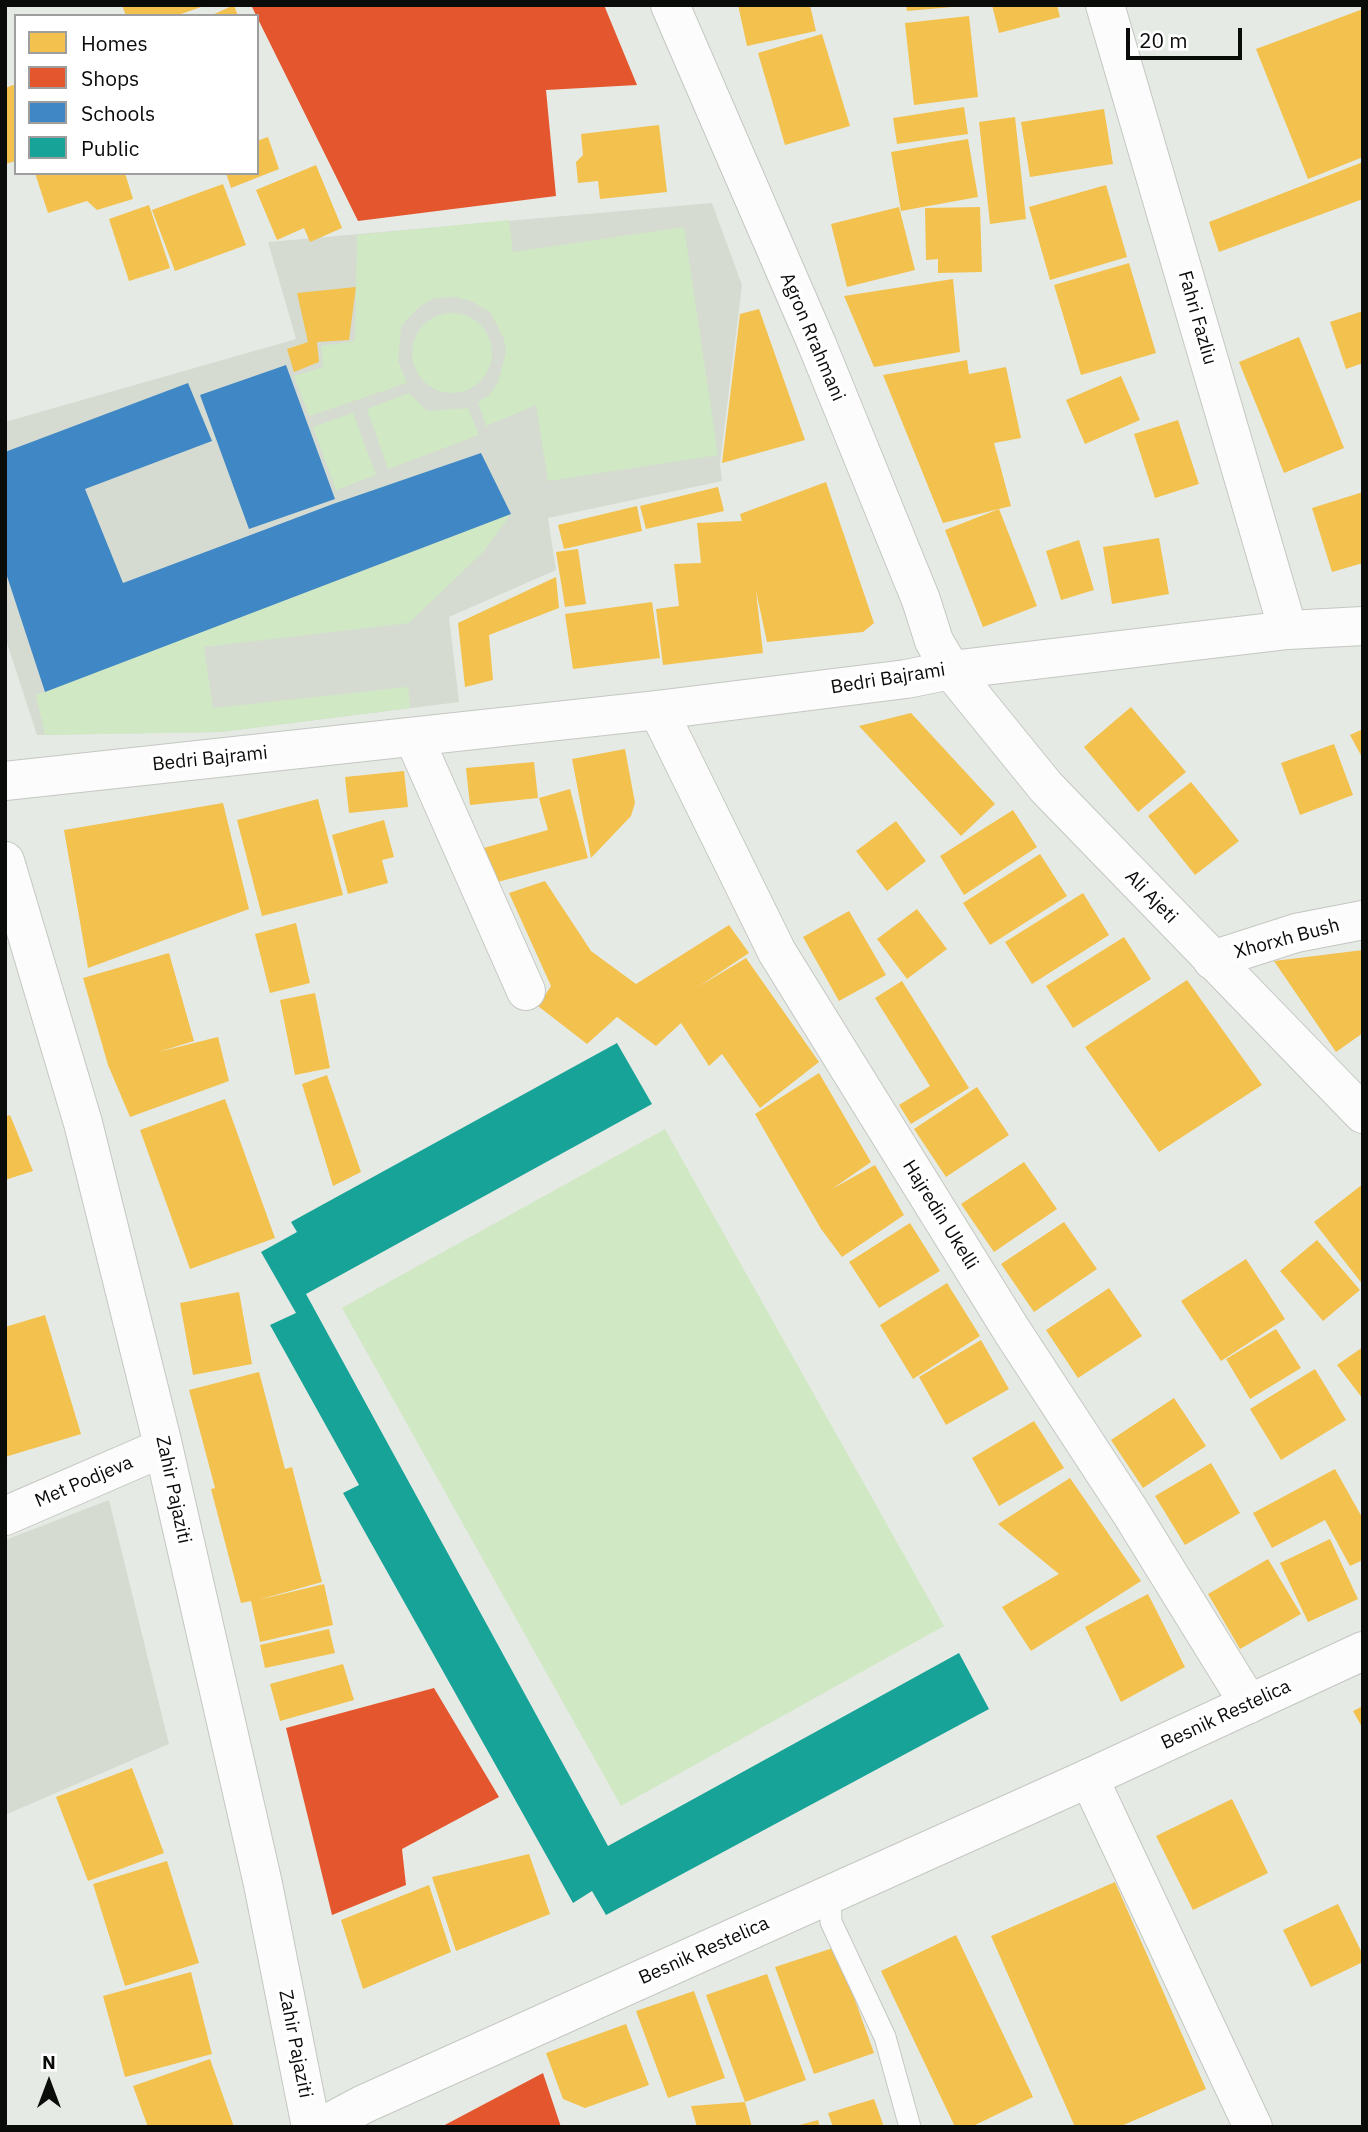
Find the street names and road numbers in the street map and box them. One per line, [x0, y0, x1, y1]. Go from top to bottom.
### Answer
street label: Fahri Fazliu [1173, 268, 1221, 368]
street label: Agron Rrahmani [775, 269, 849, 405]
street label: Bedri Bajrami [829, 659, 947, 699]
street label: Bedri Bajrami [151, 742, 269, 776]
street label: Ali Ajeti [1120, 866, 1182, 928]
street label: Xhorxh Bush [1232, 914, 1342, 964]
street label: Hajredin Ukelli [897, 1156, 983, 1274]
street label: Zahir Pajaziti [150, 1434, 196, 1546]
street label: Met Podjeva [32, 1451, 136, 1513]
street label: Besnik Restelica [1158, 1675, 1294, 1755]
street label: Besnik Restelica [635, 1912, 773, 1990]
street label: Zahir Pajaziti [273, 1988, 317, 2100]

